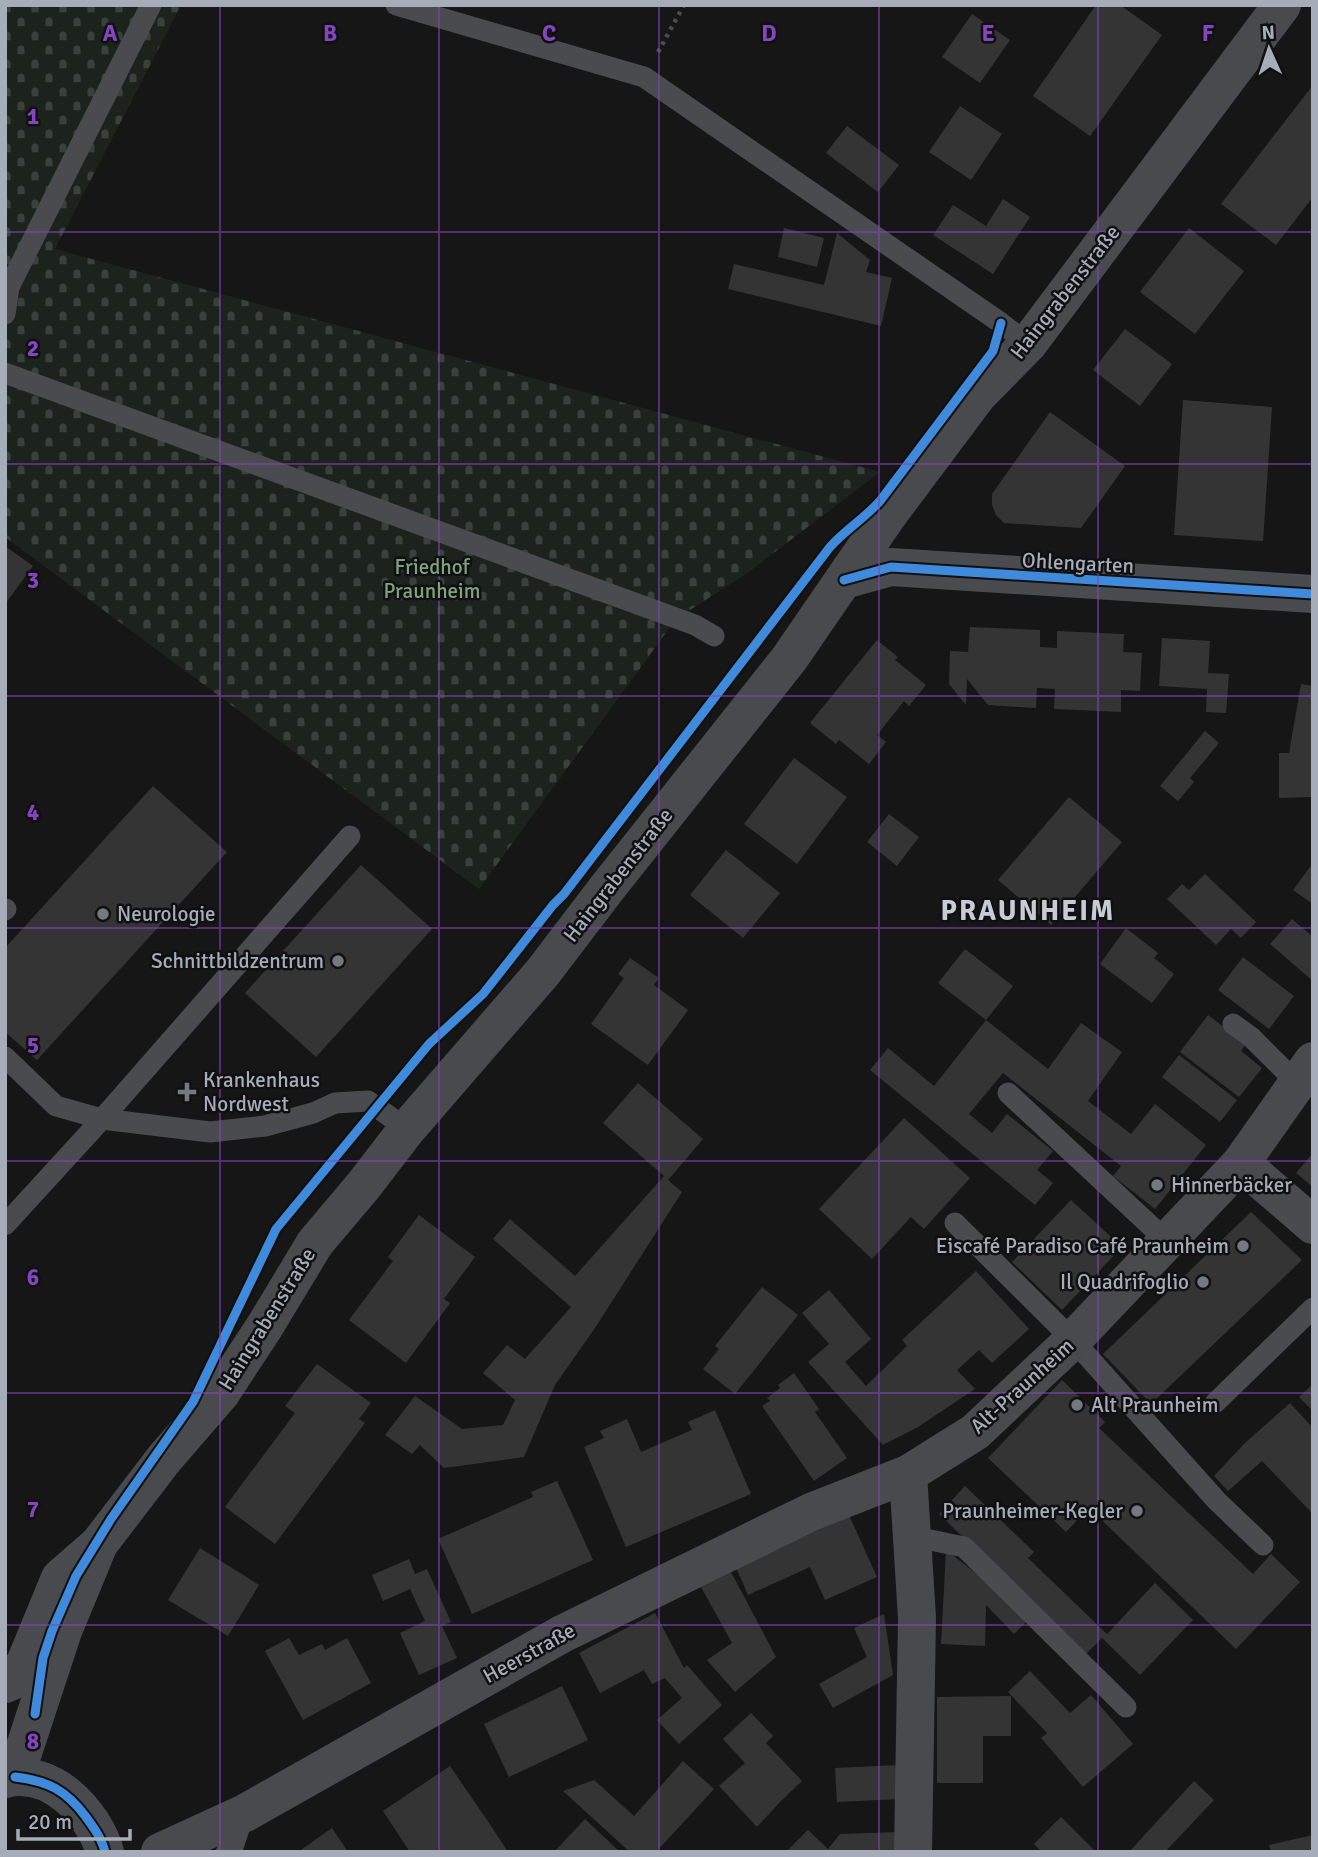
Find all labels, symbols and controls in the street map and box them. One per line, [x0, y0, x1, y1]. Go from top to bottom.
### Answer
north arrow [1234, 14, 1304, 84]
text: A [103, 19, 118, 48]
text: B [323, 19, 337, 48]
text: C [542, 19, 556, 48]
text: D [761, 19, 777, 48]
text: E [981, 19, 995, 48]
text: F [1202, 19, 1214, 48]
text: N [1261, 21, 1275, 45]
text: 1 [27, 102, 39, 131]
street label: Haingrabenstraße [1005, 220, 1125, 364]
text: 2 [27, 334, 39, 363]
street label: Ohlengarten [1021, 547, 1135, 579]
park label: Friedhof Praunheim [383, 554, 481, 604]
text: 3 [27, 566, 39, 595]
text: 4 [27, 798, 39, 827]
street label: Haingrabenstraße [558, 803, 678, 947]
district label: PRAUNHEIM [941, 894, 1115, 928]
place label: Neurologie [117, 901, 216, 927]
marker: Neurologie [95, 906, 111, 922]
place label: Schnittbildzentrum [151, 948, 324, 974]
marker: Schnittbildzentrum [330, 953, 346, 969]
text: 5 [27, 1031, 39, 1060]
place label: Krankenhaus Nordwest [203, 1067, 320, 1117]
marker: Krankenhaus Nordwest [177, 1082, 197, 1102]
place label: Hinnerbäcker [1171, 1172, 1292, 1198]
marker: Hinnerbäcker [1149, 1177, 1165, 1193]
place label: Eiscafé Paradiso Café Praunheim [936, 1233, 1229, 1259]
marker: Eiscafé Paradiso Café Praunheim [1235, 1238, 1251, 1254]
street label: Haingrabenstraße [213, 1243, 321, 1395]
text: 6 [27, 1263, 39, 1292]
place label: Il Quadrifoglio [1060, 1269, 1189, 1295]
marker: Il Quadrifoglio [1195, 1274, 1211, 1290]
street label: Alt-Praunheim [965, 1333, 1079, 1439]
place label: Alt Praunheim [1091, 1392, 1219, 1418]
marker: Alt Praunheim [1069, 1397, 1085, 1413]
text: 7 [27, 1495, 39, 1524]
place label: Praunheimer-Kegler [942, 1498, 1123, 1524]
marker: Praunheimer-Kegler [1129, 1503, 1145, 1519]
street label: Heerstraße [478, 1617, 580, 1689]
text: 8 [27, 1727, 39, 1756]
scale bar [18, 1798, 130, 1842]
text: 20 m [28, 1809, 72, 1835]

